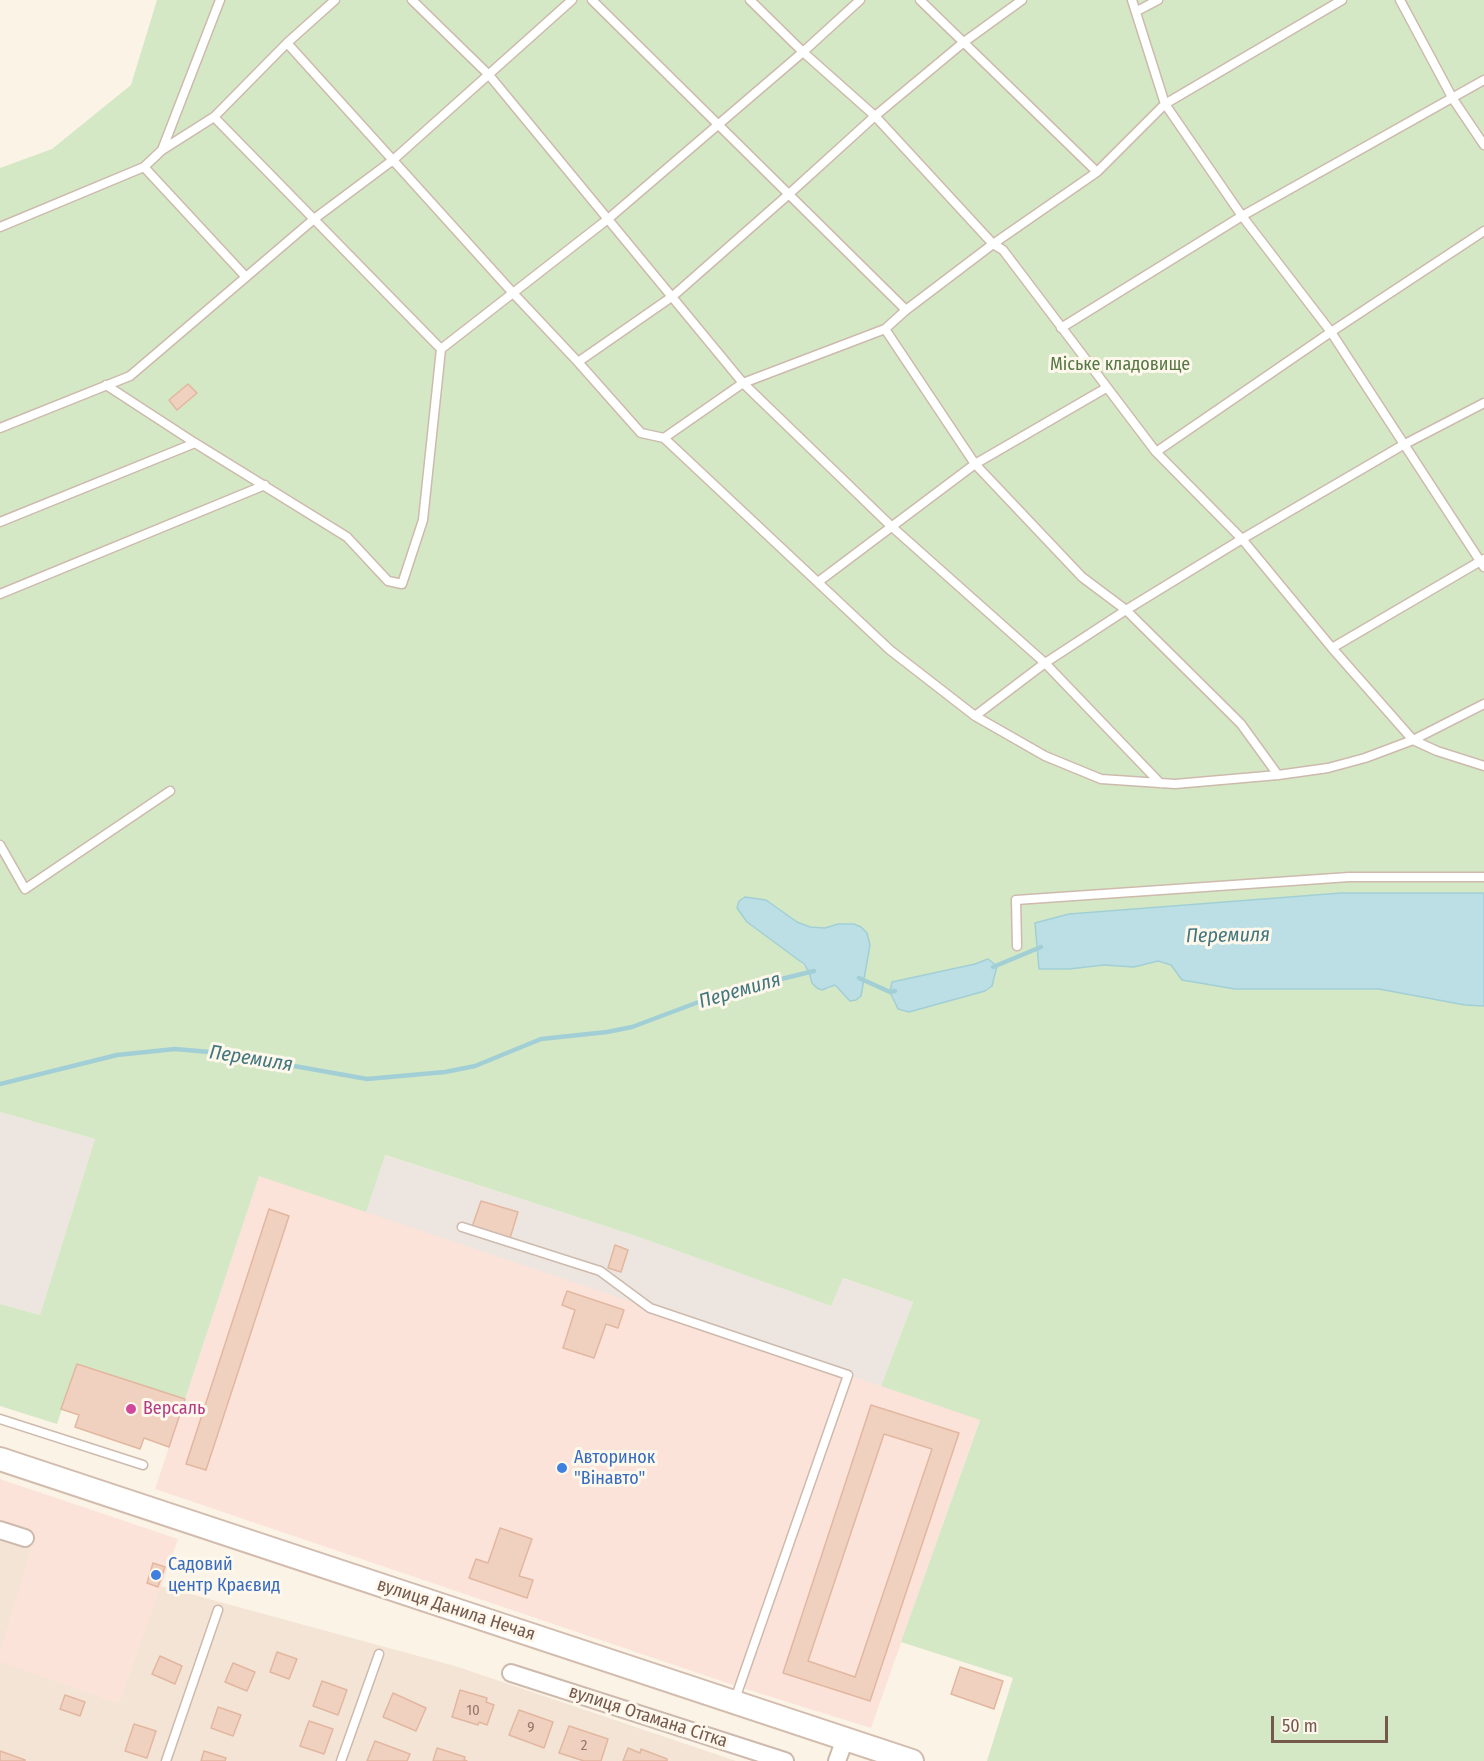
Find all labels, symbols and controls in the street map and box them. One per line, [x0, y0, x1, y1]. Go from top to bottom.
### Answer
park label: Міське кладовище [1050, 354, 1190, 376]
water label: Перемиля [1186, 923, 1270, 949]
water label: Перемиля [696, 968, 784, 1014]
water label: Перемиля [208, 1041, 294, 1077]
place label: Версаль [143, 1398, 205, 1420]
marker: Версаль [124, 1402, 138, 1416]
place label: Авторинок "Вінавто" [574, 1447, 655, 1490]
marker: Авторинок "Вінавто" [555, 1461, 569, 1475]
place label: Садовий центр Краєвид [168, 1554, 280, 1596]
marker: Садовий центр Краєвид [149, 1568, 163, 1582]
street label: вулиця Данила Нечая [374, 1574, 538, 1646]
street label: вулиця Отамана Сітка [566, 1681, 730, 1753]
house number: 10 [466, 1702, 480, 1720]
scale bar [1274, 1704, 1391, 1742]
text: 50 m [1282, 1715, 1318, 1737]
house number: 9 [527, 1719, 535, 1737]
house number: 2 [581, 1737, 587, 1755]

